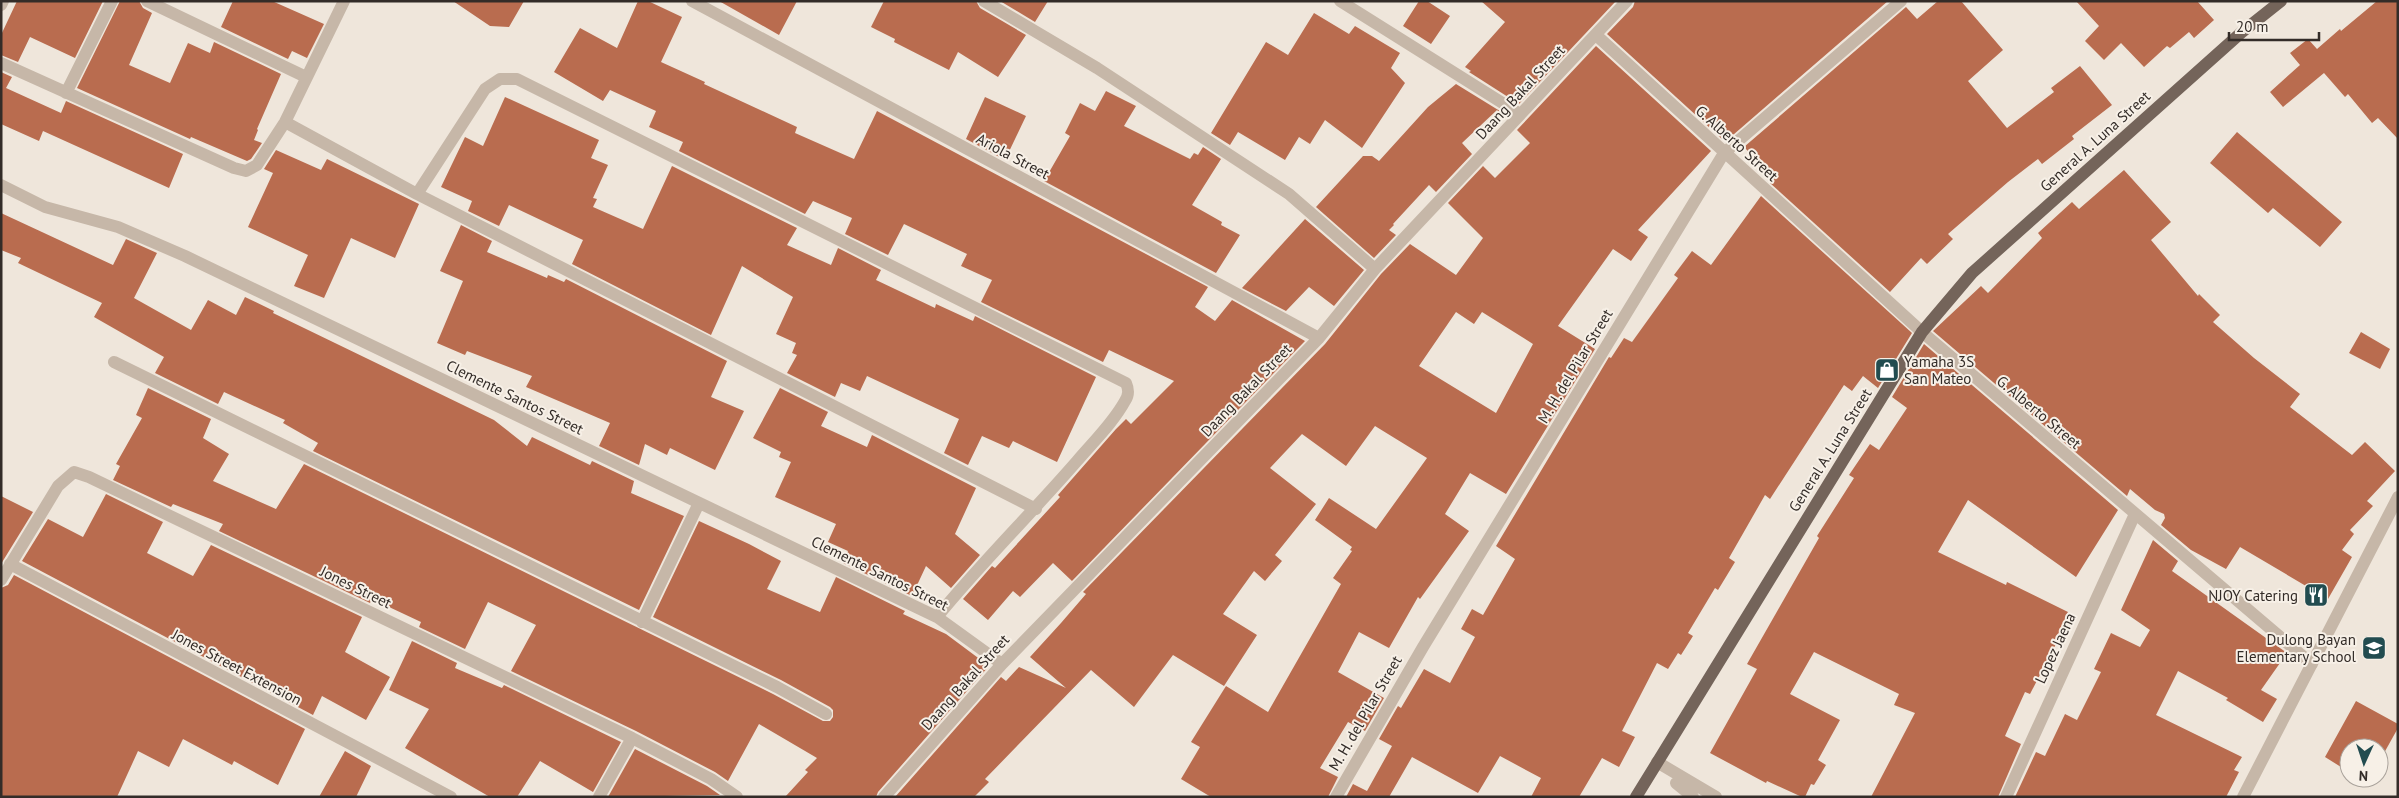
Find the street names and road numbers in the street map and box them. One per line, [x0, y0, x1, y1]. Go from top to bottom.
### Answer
street label: Daang Bakal Street [1471, 41, 1569, 143]
street label: General A. Luna Street [2036, 86, 2154, 196]
street label: G. Alberto Street [1692, 101, 1782, 185]
street label: Ariola Street [973, 129, 1053, 183]
street label: M. H. del Pilar Street [1533, 305, 1617, 427]
street label: Daang Bakal Street [1197, 339, 1295, 441]
street label: Clemente Santos Street [443, 356, 587, 438]
street label: G. Alberto Street [1993, 371, 2085, 453]
street label: General A. Luna Street [1784, 385, 1876, 515]
street label: Clemente Santos Street [808, 532, 952, 614]
street label: Jones Street [316, 561, 395, 612]
street label: Lopez Jaena [2030, 610, 2080, 686]
street label: Jones Street Extension [168, 624, 305, 709]
street label: Daang Bakal Street [917, 630, 1013, 734]
street label: M. H. del Pilar Street [1324, 652, 1406, 774]

